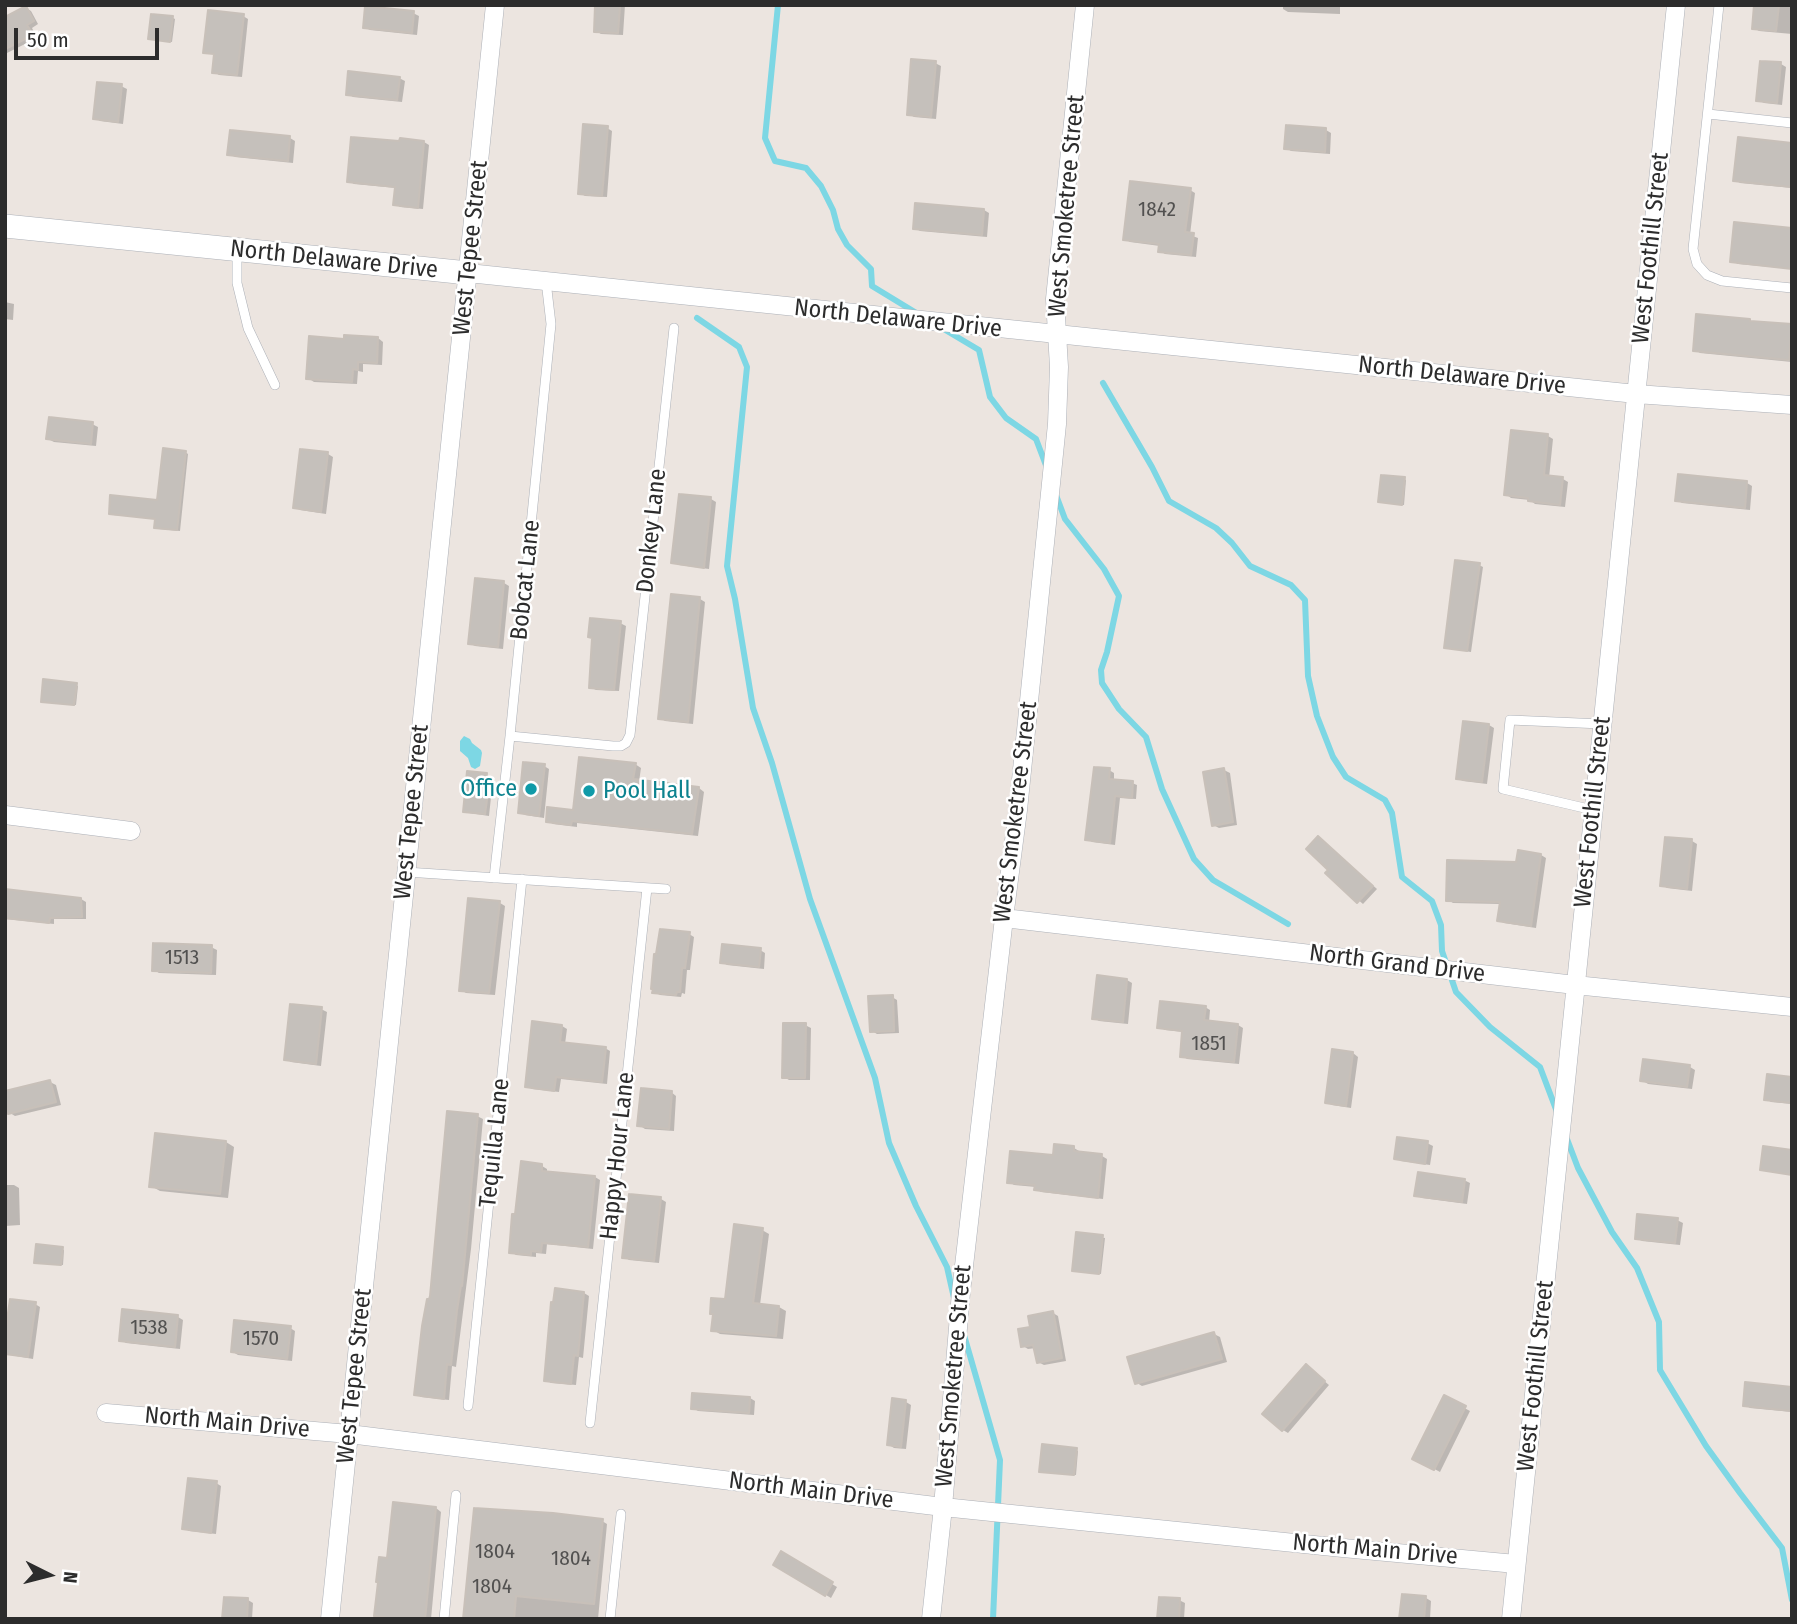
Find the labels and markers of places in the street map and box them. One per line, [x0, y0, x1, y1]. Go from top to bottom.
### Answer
place label: Office [460, 775, 517, 803]
place label: Pool Hall [603, 777, 691, 805]
marker: Office [523, 781, 539, 797]
marker: Pool Hall [581, 783, 597, 799]

